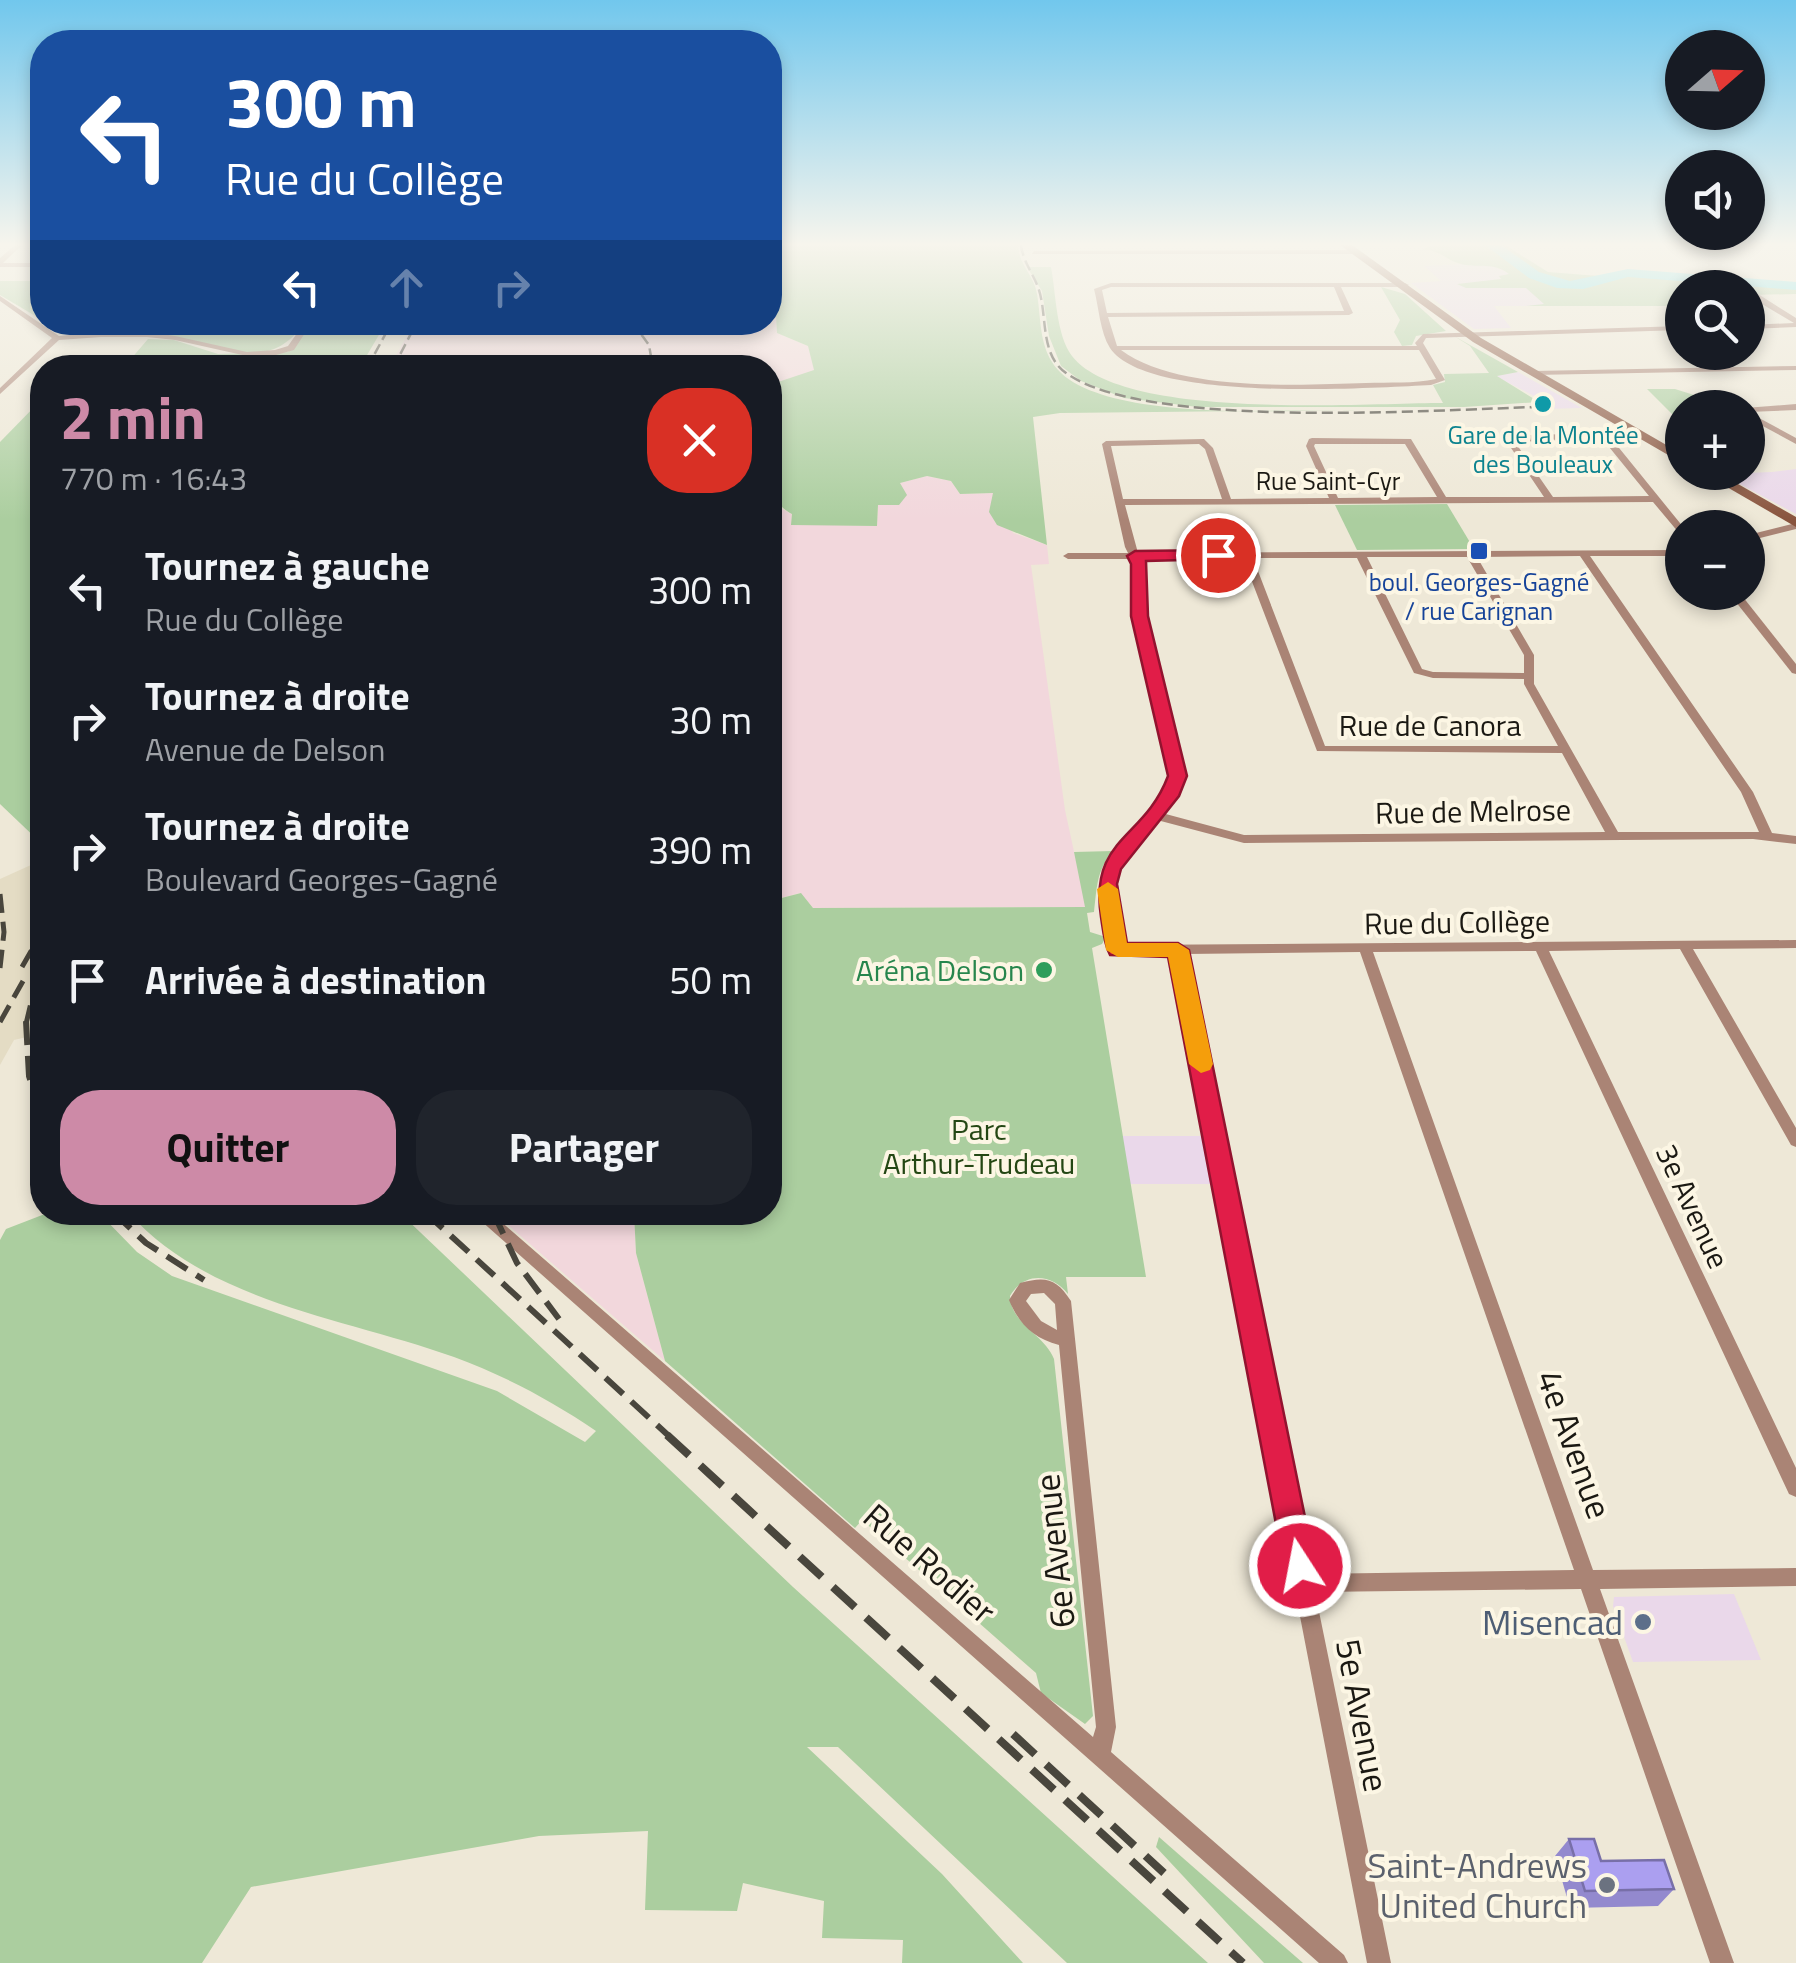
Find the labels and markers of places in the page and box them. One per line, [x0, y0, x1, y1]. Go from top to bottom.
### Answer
marker: Gare de la Montée des Bouleaux [1532, 393, 1554, 415]
place label: Gare de la Montée des Bouleaux [1447, 416, 1639, 483]
pin [1176, 513, 1261, 598]
marker: boul. Georges-Gagné / rue Carignan [1468, 540, 1490, 562]
place label: boul. Georges-Gagné / rue Carignan [1369, 563, 1589, 630]
place label: Aréna Delson [856, 947, 1024, 993]
marker: Aréna Delson [1033, 959, 1055, 981]
place label: Misencad [1482, 1595, 1623, 1649]
marker: Misencad [1632, 1611, 1654, 1633]
place label: Saint-Andrews United Church [1367, 1838, 1587, 1932]
marker: Saint-Andrews United Church [1596, 1874, 1618, 1896]

